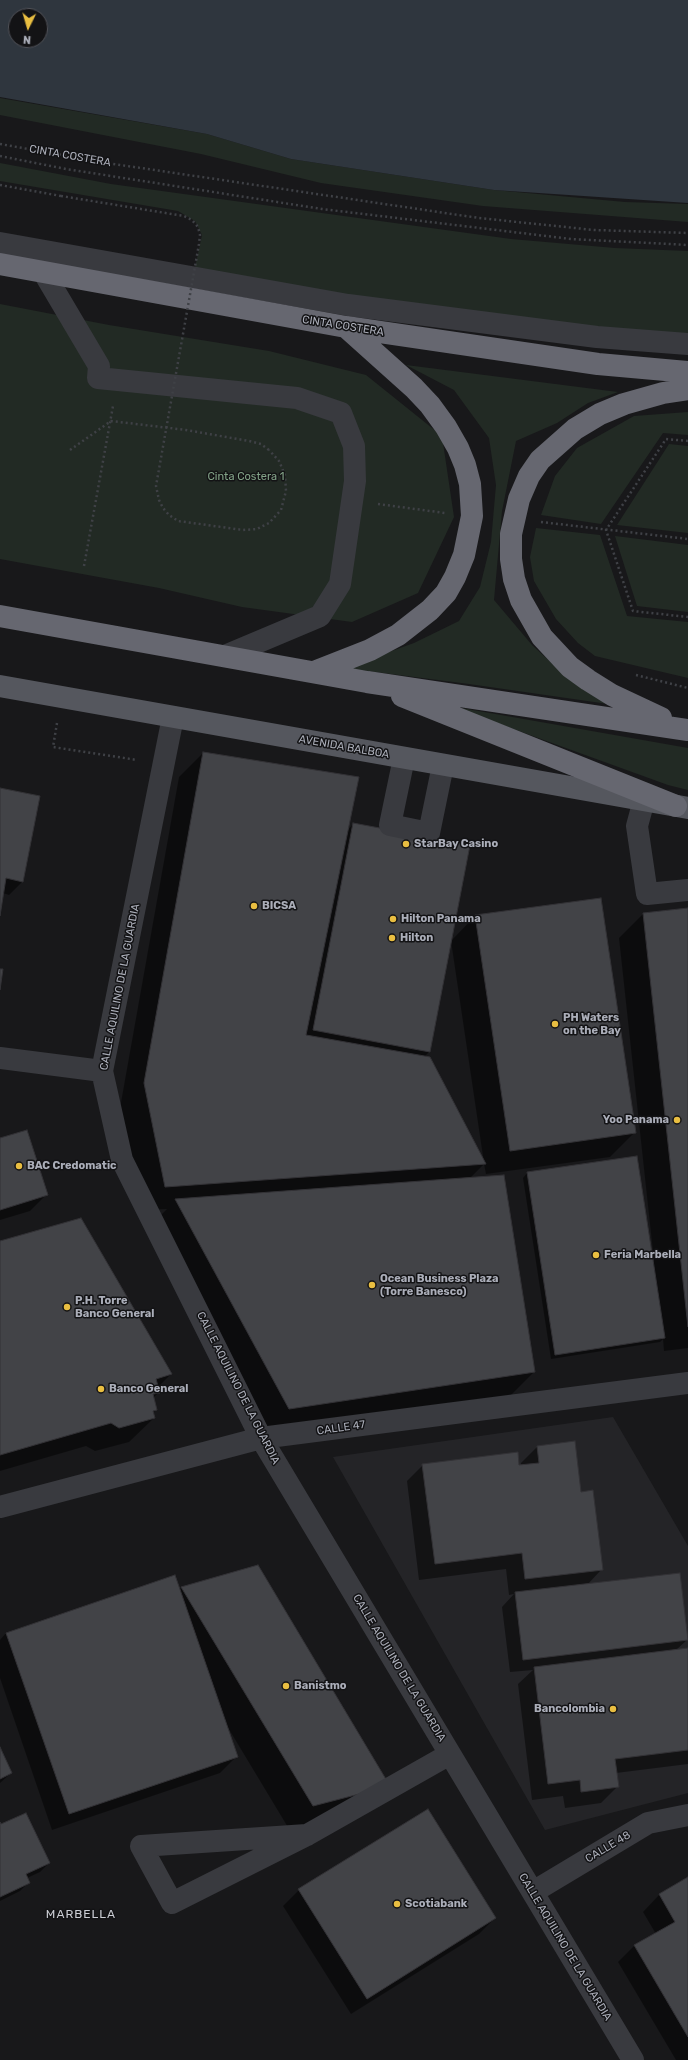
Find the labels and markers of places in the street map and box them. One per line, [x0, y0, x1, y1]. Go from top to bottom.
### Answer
place label: StarBay Casino [414, 837, 498, 851]
marker: StarBay Casino [401, 839, 411, 849]
place label: BICSA [262, 899, 296, 913]
marker: BICSA [249, 901, 259, 911]
place label: Hilton Panama [401, 912, 481, 926]
marker: Hilton Panama [388, 914, 398, 924]
place label: Hilton [400, 931, 433, 945]
marker: Hilton [387, 933, 397, 943]
place label: PH Waters on the Bay [563, 1011, 621, 1037]
marker: PH Waters on the Bay [550, 1019, 560, 1029]
place label: Yoo Panama [603, 1113, 669, 1127]
marker: Yoo Panama [672, 1115, 682, 1125]
place label: BAC Credomatic [27, 1159, 117, 1173]
marker: BAC Credomatic [14, 1161, 24, 1171]
place label: Feria Marbella [604, 1248, 681, 1262]
marker: Feria Marbella [591, 1250, 601, 1260]
place label: Ocean Business Plaza (Torre Banesco) [380, 1272, 499, 1298]
marker: Ocean Business Plaza (Torre Banesco) [367, 1280, 377, 1290]
place label: P.H. Torre Banco General [75, 1294, 154, 1320]
marker: P.H. Torre Banco General [62, 1302, 72, 1312]
place label: Banco General [109, 1382, 188, 1396]
marker: Banco General [96, 1384, 106, 1394]
place label: Banistmo [294, 1679, 346, 1693]
marker: Banistmo [281, 1681, 291, 1691]
place label: Bancolombia [534, 1702, 605, 1716]
marker: Bancolombia [608, 1704, 618, 1714]
place label: Scotiabank [405, 1897, 467, 1911]
marker: Scotiabank [392, 1899, 402, 1909]

